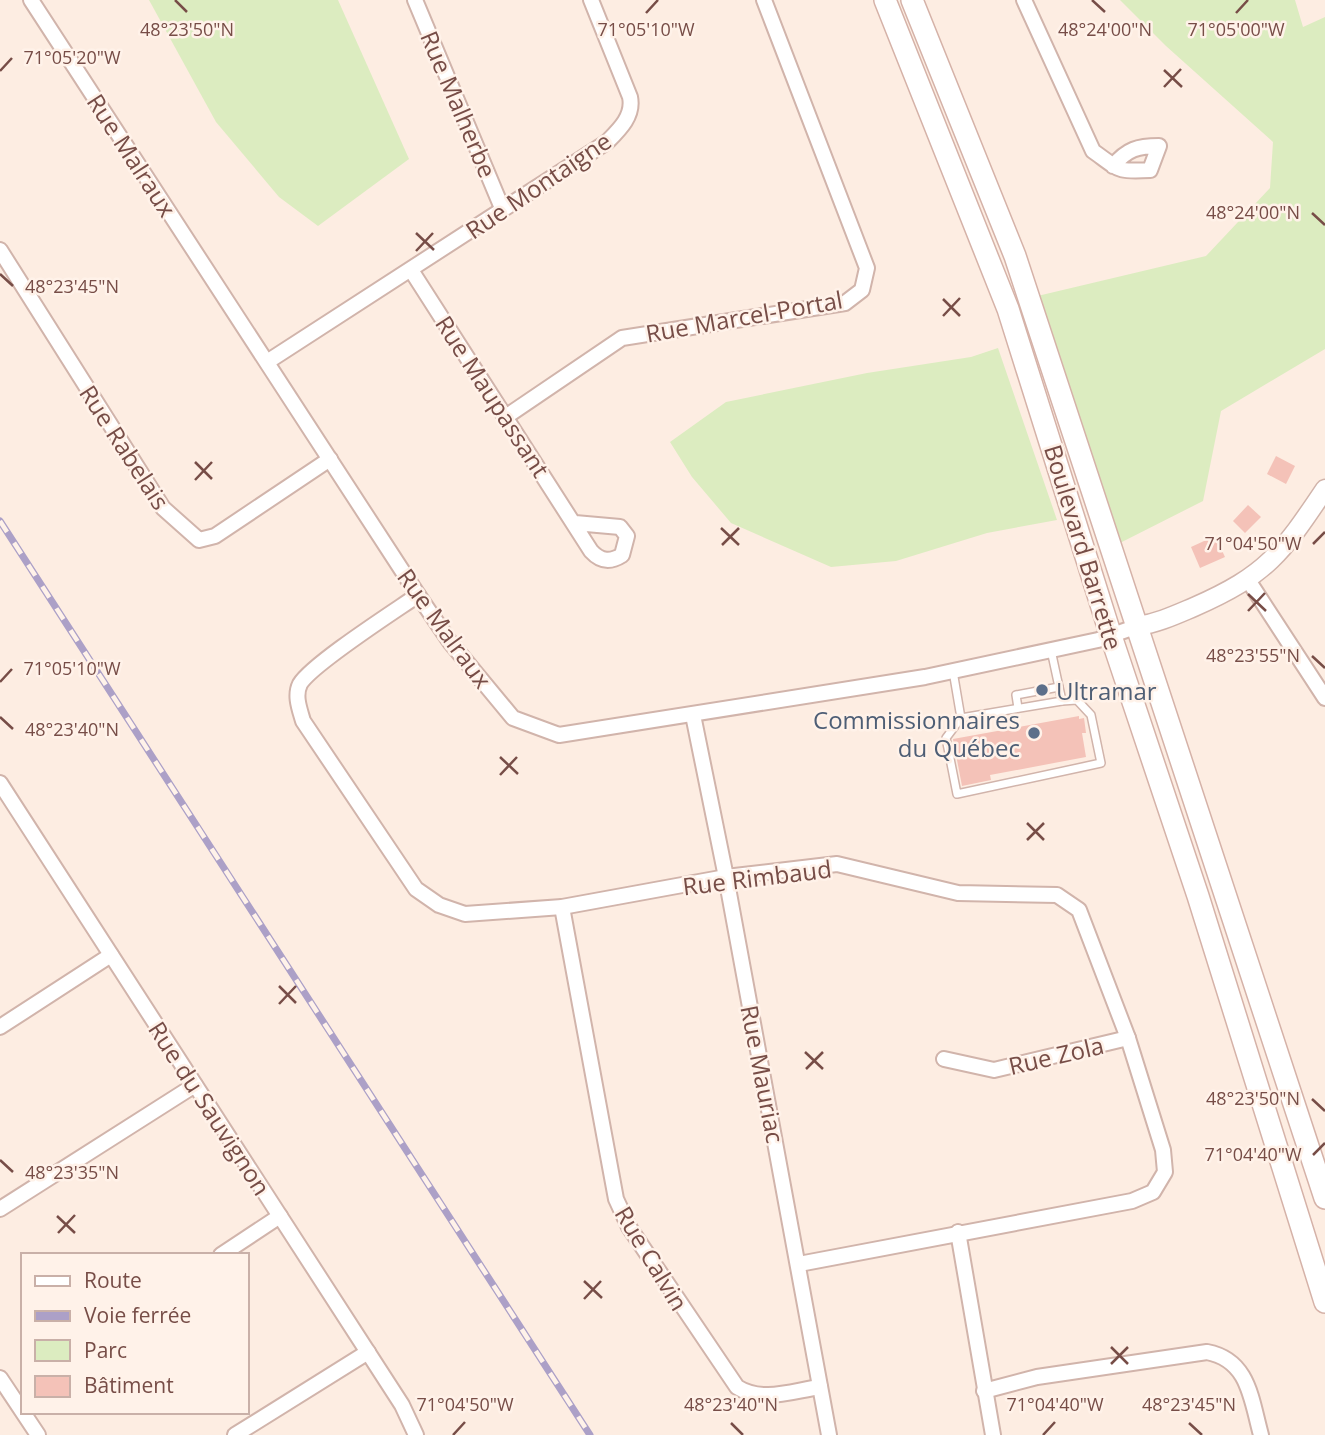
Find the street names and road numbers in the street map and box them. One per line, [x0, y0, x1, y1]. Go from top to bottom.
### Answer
street label: Rue Malherbe [413, 26, 505, 182]
street label: Rue Malraux [80, 87, 184, 223]
street label: Rue Montaigne [459, 124, 617, 246]
street label: Rue Marcel-Portal [643, 282, 845, 350]
street label: Rue Maupassant [428, 309, 558, 483]
street label: Rue Rabelais [72, 378, 178, 516]
street label: Boulevard Barrette [1037, 440, 1131, 654]
street label: Rue Malraux [390, 561, 500, 695]
street label: Rue Rimbaud [681, 851, 833, 903]
street label: Rue Mauriac [733, 1002, 793, 1146]
street label: Rue du Sauvignon [141, 1015, 279, 1201]
street label: Rue Zola [1005, 1028, 1107, 1082]
street label: Rue Calvin [608, 1200, 696, 1316]

